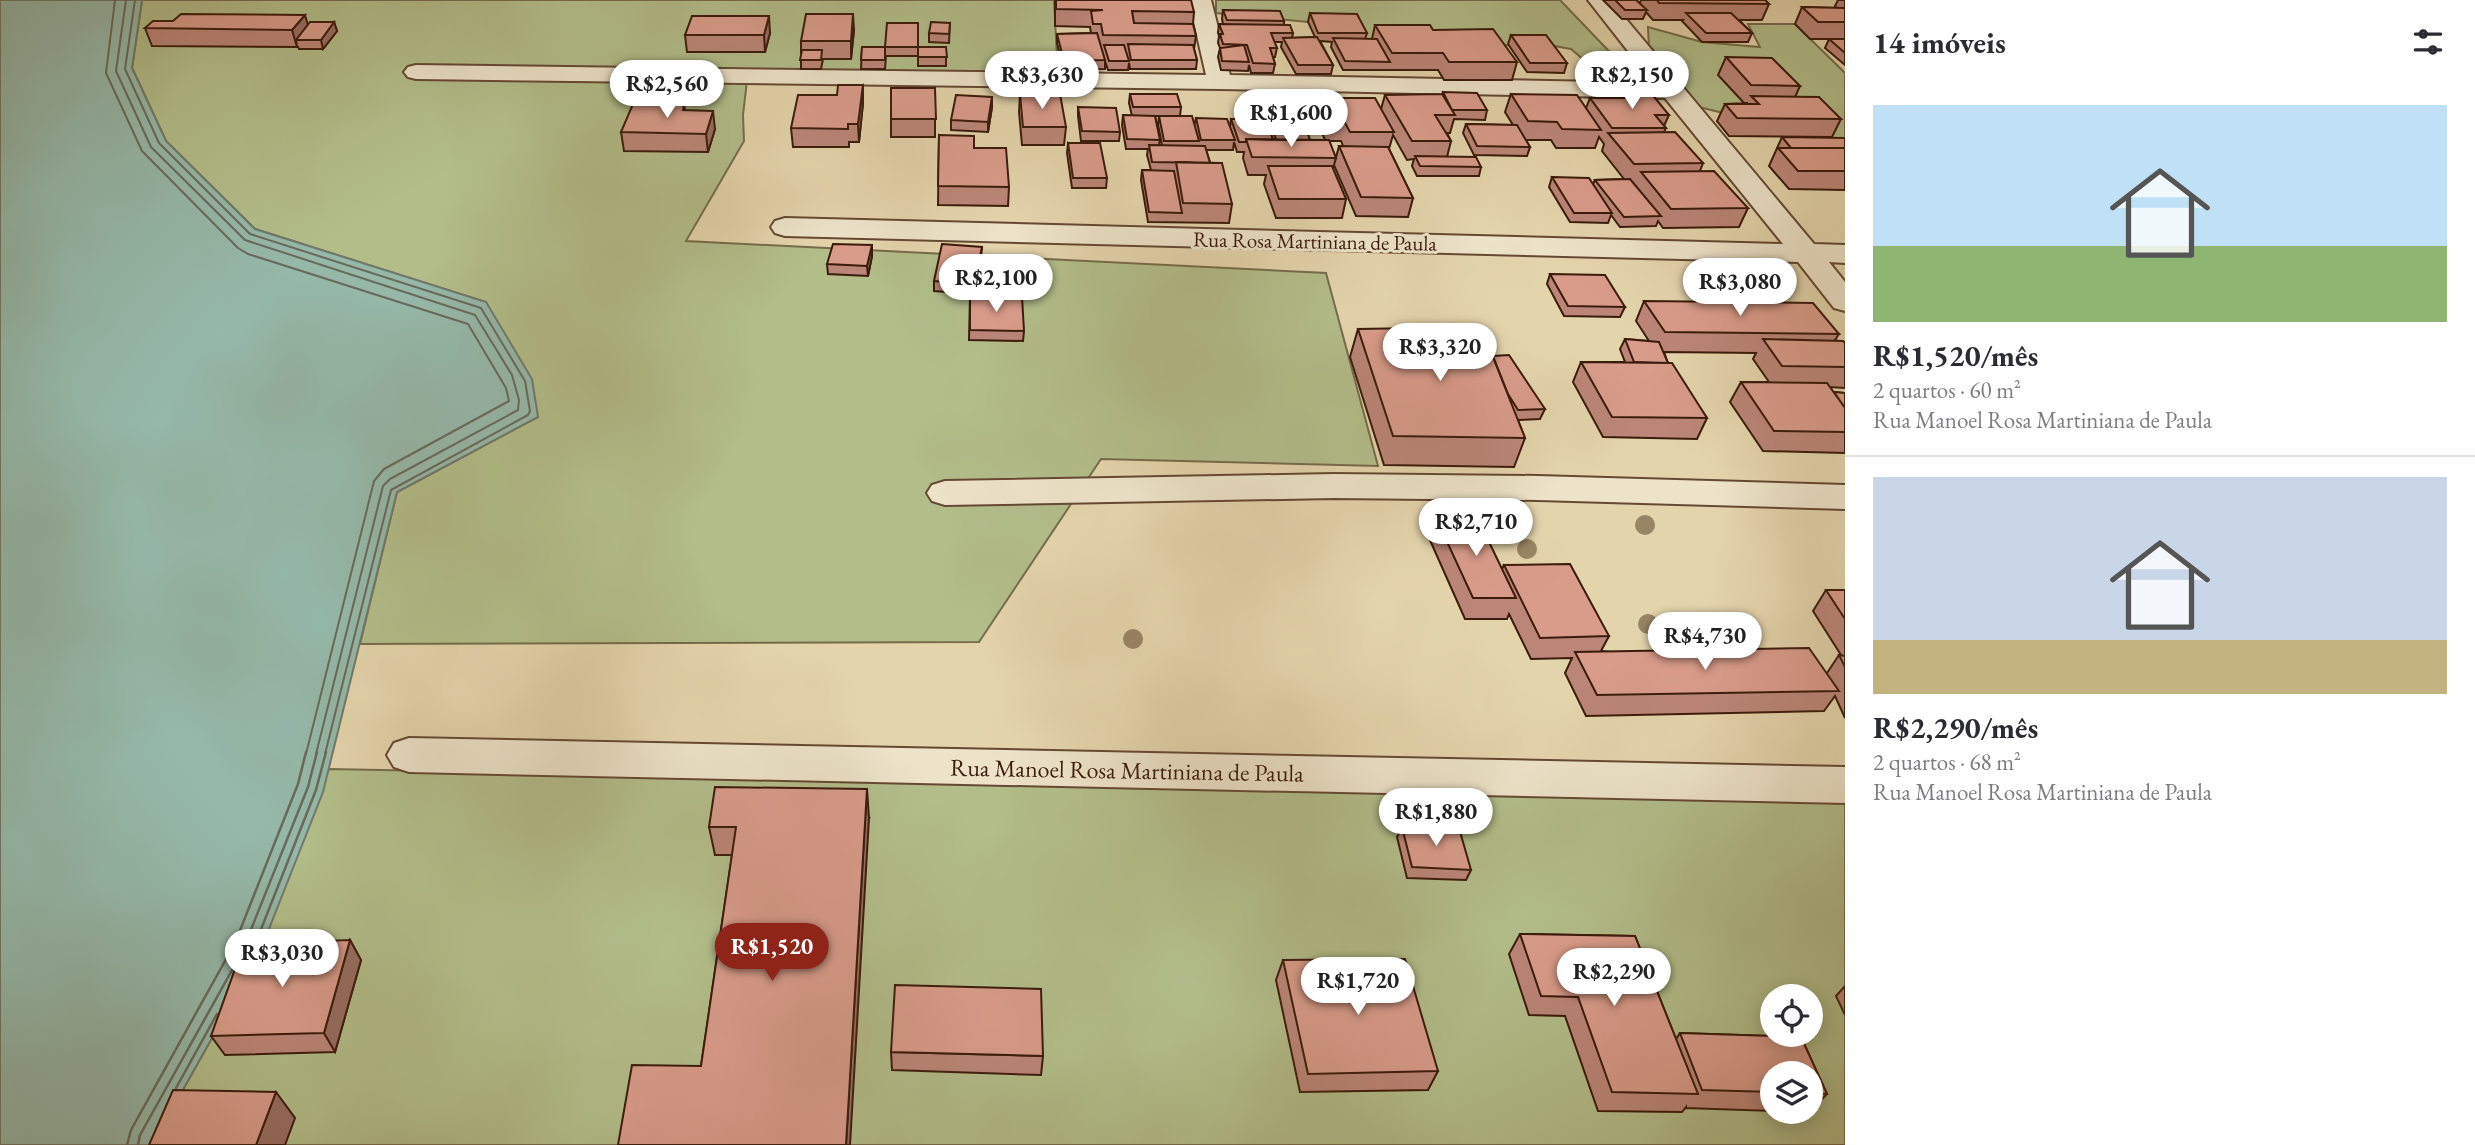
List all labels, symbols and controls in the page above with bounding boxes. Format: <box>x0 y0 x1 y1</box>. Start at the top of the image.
text: 14 imóveis <box>1873 23 2006 62</box>
icon: filters <box>2409 23 2447 61</box>
pin: R$3,630 <box>977 52 1107 111</box>
pin: R$2,150 <box>1567 52 1697 111</box>
text: R$3,630 <box>1001 59 1083 89</box>
text: R$2,150 <box>1591 59 1673 89</box>
pin: R$2,560 <box>602 60 732 120</box>
text: R$2,560 <box>626 68 708 98</box>
pin: R$1,600 <box>1226 90 1356 149</box>
text: R$1,600 <box>1250 97 1332 127</box>
icon: home <box>2097 150 2223 276</box>
street label: Rua Rosa Martiniana de Paula <box>1193 225 1438 257</box>
pin: R$2,100 <box>931 254 1061 314</box>
pin: R$3,080 <box>1675 258 1805 318</box>
text: R$2,100 <box>955 262 1037 292</box>
text: R$3,080 <box>1699 266 1781 296</box>
pin: R$3,320 <box>1375 324 1505 383</box>
text: R$3,320 <box>1399 331 1481 361</box>
text: R$1,520/mês <box>1873 336 2038 375</box>
text: 2 quartos · 60 m² <box>1873 375 2021 405</box>
text: Rua Manoel Rosa Martiniana de Paula <box>1873 405 2212 435</box>
pin: R$2,710 <box>1411 498 1541 558</box>
text: R$2,710 <box>1435 506 1517 536</box>
icon: home <box>2097 522 2223 648</box>
pin: R$4,730 <box>1640 612 1770 672</box>
text: R$4,730 <box>1664 620 1746 650</box>
text: R$2,290/mês <box>1873 708 2038 747</box>
text: 2 quartos · 68 m² <box>1873 747 2021 777</box>
street label: Rua Manoel Rosa Martiniana de Paula <box>950 751 1305 789</box>
text: Rua Manoel Rosa Martiniana de Paula <box>1873 777 2212 807</box>
pin: R$1,880 <box>1371 788 1501 848</box>
text: R$1,880 <box>1395 796 1477 826</box>
pin: R$1,520 <box>707 923 837 983</box>
pin: R$3,030 <box>217 930 347 989</box>
text: R$1,520 <box>731 931 813 961</box>
text: R$3,030 <box>241 937 323 967</box>
pin: R$2,290 <box>1549 948 1679 1008</box>
text: R$2,290 <box>1573 956 1655 986</box>
pin: R$1,720 <box>1293 958 1423 1017</box>
text: R$1,720 <box>1317 965 1399 995</box>
map controls <box>1760 984 1823 1124</box>
button: locate <box>1760 984 1823 1047</box>
button: layers <box>1760 1061 1823 1124</box>

